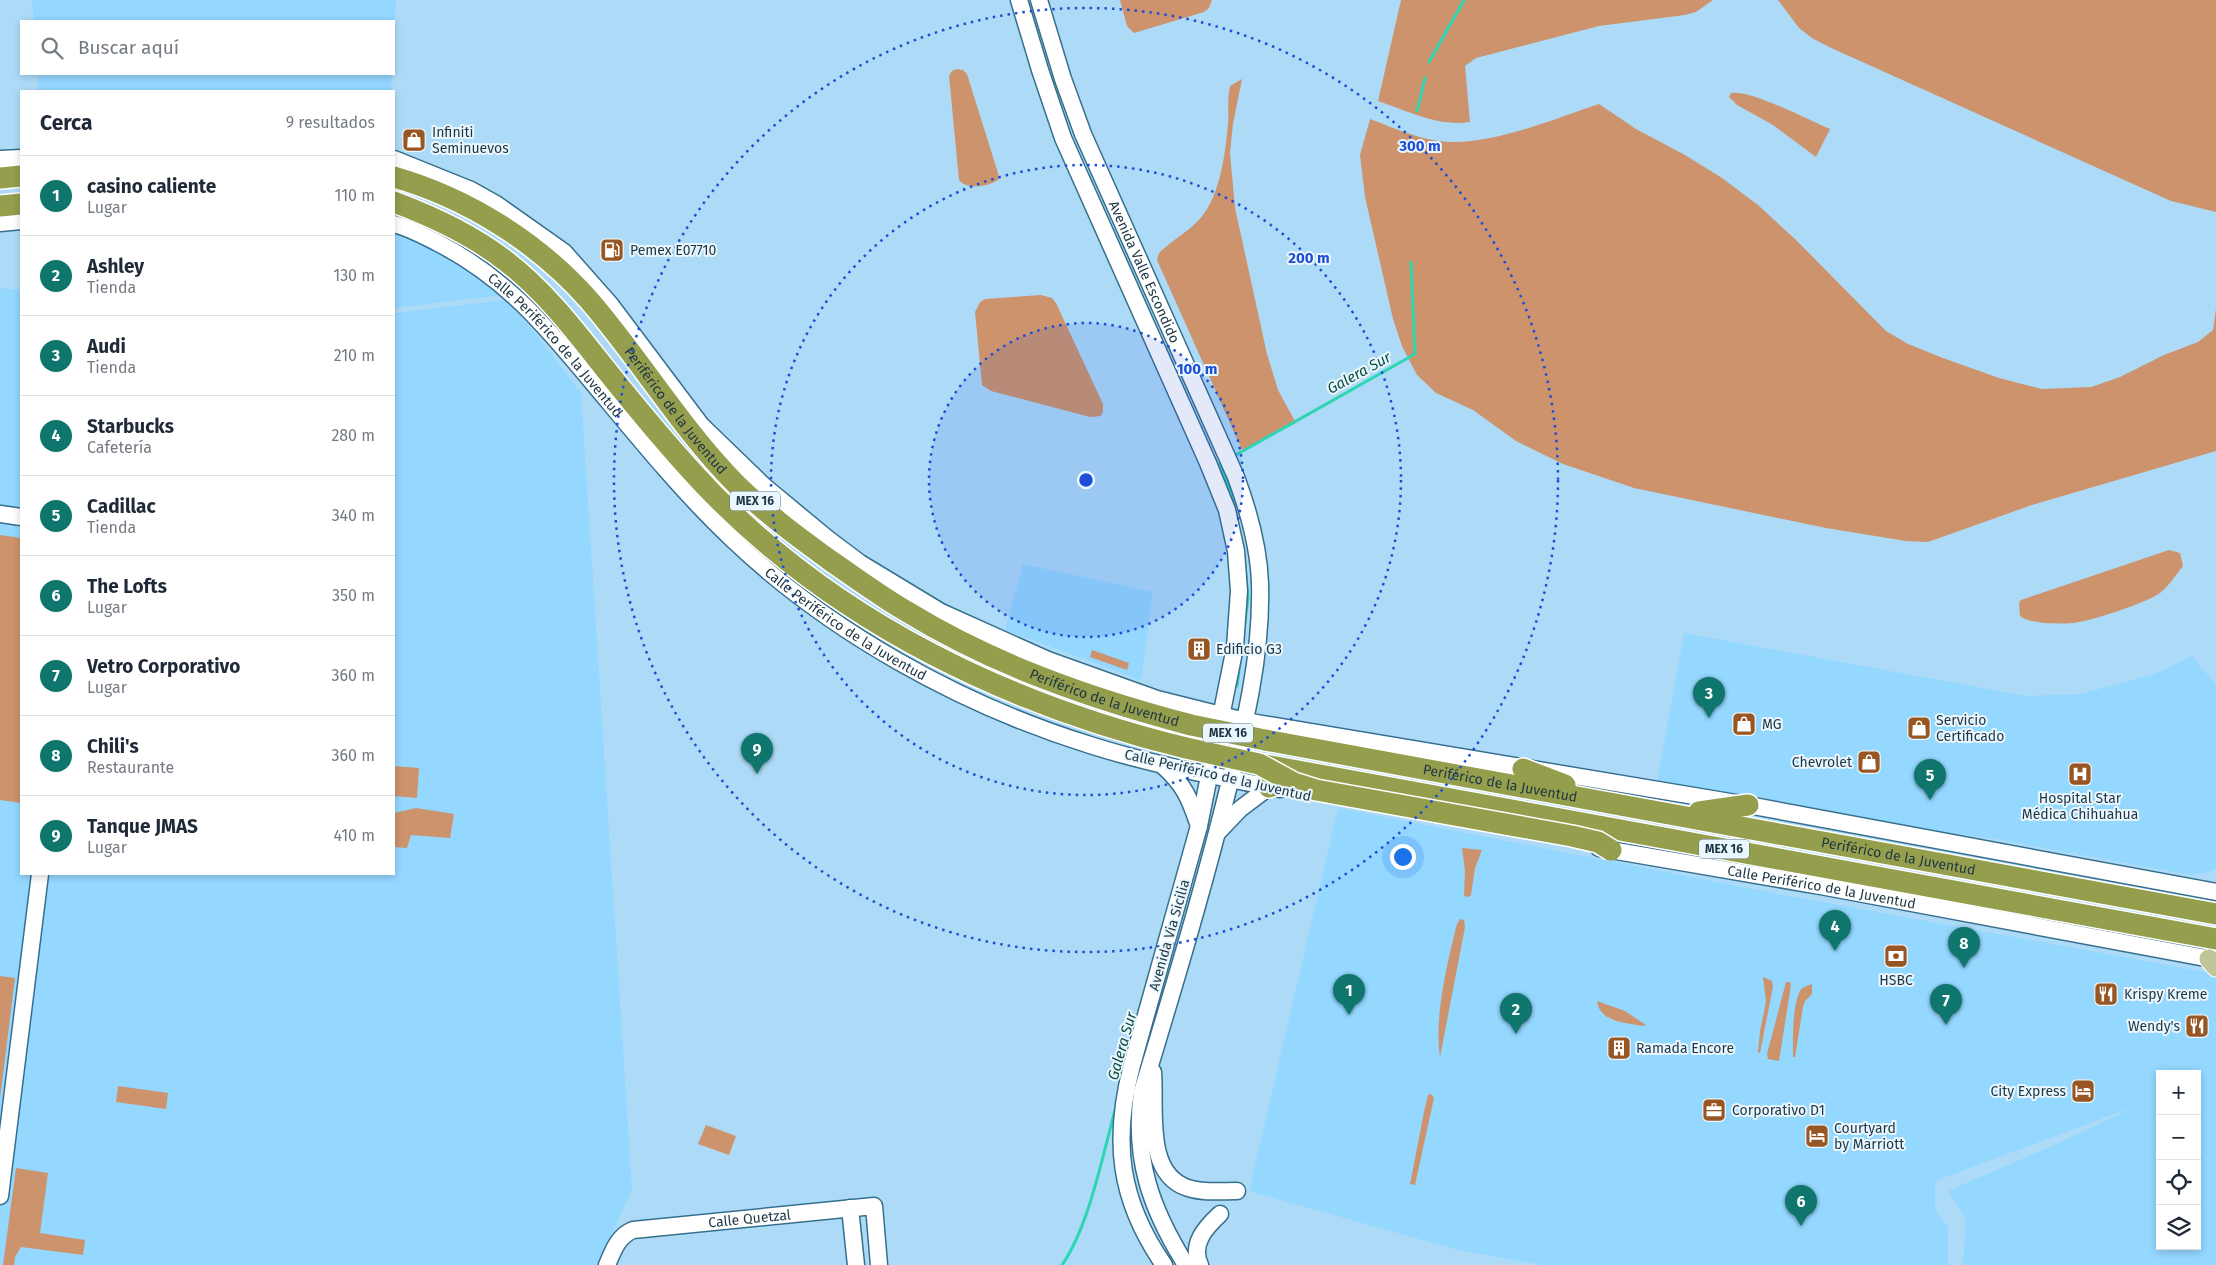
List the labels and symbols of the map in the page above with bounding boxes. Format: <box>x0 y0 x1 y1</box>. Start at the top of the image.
place label: Infiniti Seminuevos <box>432 124 509 157</box>
shop icon: Infiniti Seminuevos <box>401 127 427 153</box>
text: 300 m <box>1398 137 1441 155</box>
street label: Avenida Valle Escondido <box>1105 198 1183 346</box>
fuel station icon: Pemex E07710 <box>599 237 625 263</box>
place label: Pemex E07710 <box>630 242 716 259</box>
text: 200 m <box>1288 249 1330 267</box>
street label: Calle Periférico de la Juventud <box>484 269 626 421</box>
street label: Periférico de la Juventud <box>621 344 730 478</box>
water label: Galera Sur <box>1324 348 1395 398</box>
text: 100 m <box>1177 360 1217 378</box>
centre of rings <box>1077 471 1095 489</box>
road number: MEX 16 <box>730 492 780 511</box>
street label: Calle Periférico de la Juventud <box>761 564 929 684</box>
building icon: Edificio G3 <box>1186 636 1212 662</box>
place label: Edificio G3 <box>1216 641 1282 658</box>
street label: Periférico de la Juventud <box>1027 666 1181 730</box>
pin: 3 <box>1693 677 1725 718</box>
shop icon: MG <box>1731 711 1757 737</box>
place label: Servicio Certificado <box>1936 712 2004 745</box>
shop icon: Servicio Certificado <box>1906 715 1932 741</box>
place label: MG <box>1762 716 1782 733</box>
road number: MEX 16 <box>1203 724 1253 742</box>
pin: 9 <box>741 733 773 774</box>
street label: Calle Periférico de la Juventud <box>1123 746 1313 805</box>
shop icon: Chevrolet <box>1856 749 1882 775</box>
place label: Chevrolet <box>1792 754 1853 771</box>
pin: 5 <box>1914 759 1946 800</box>
street label: Periférico de la Juventud <box>1422 761 1578 806</box>
hospital icon: Hospital Star Médica Chihuahua <box>2067 761 2093 787</box>
place label: Hospital Star Médica Chihuahua <box>2022 790 2138 823</box>
street label: Periférico de la Juventud <box>1820 834 1977 879</box>
road number: MEX 16 <box>1699 840 1749 859</box>
your location <box>1390 844 1416 870</box>
street label: Calle Periférico de la Juventud <box>1726 862 1917 913</box>
street label: Avenida Via Sicilia <box>1145 877 1194 993</box>
pin: 4 <box>1819 910 1851 951</box>
pin: 8 <box>1948 927 1980 968</box>
bank icon: HSBC <box>1883 943 1909 969</box>
place label: HSBC <box>1879 972 1913 989</box>
pin: 1 <box>1333 974 1365 1015</box>
restaurant icon: Krispy Kreme <box>2093 981 2119 1007</box>
pin: 7 <box>1930 984 1962 1025</box>
place label: Krispy Kreme <box>2124 986 2207 1003</box>
pin: 2 <box>1500 993 1532 1034</box>
water label: Galera Sur <box>1104 1009 1141 1082</box>
restaurant icon: Wendy's <box>2184 1013 2210 1039</box>
place label: Wendy's <box>2128 1018 2180 1035</box>
building icon: Ramada Encore <box>1606 1035 1632 1061</box>
place label: Ramada Encore <box>1636 1040 1734 1057</box>
hotel icon: City Express <box>2070 1078 2096 1104</box>
place label: City Express <box>1990 1083 2066 1100</box>
office icon: Corporativo D1 <box>1701 1097 1727 1123</box>
place label: Corporativo D1 <box>1732 1102 1825 1119</box>
place label: Courtyard by Marriott <box>1834 1120 1905 1153</box>
hotel icon: Courtyard by Marriott <box>1804 1123 1830 1149</box>
pin: 6 <box>1785 1185 1817 1226</box>
street label: Calle Quetzal <box>708 1206 792 1231</box>

